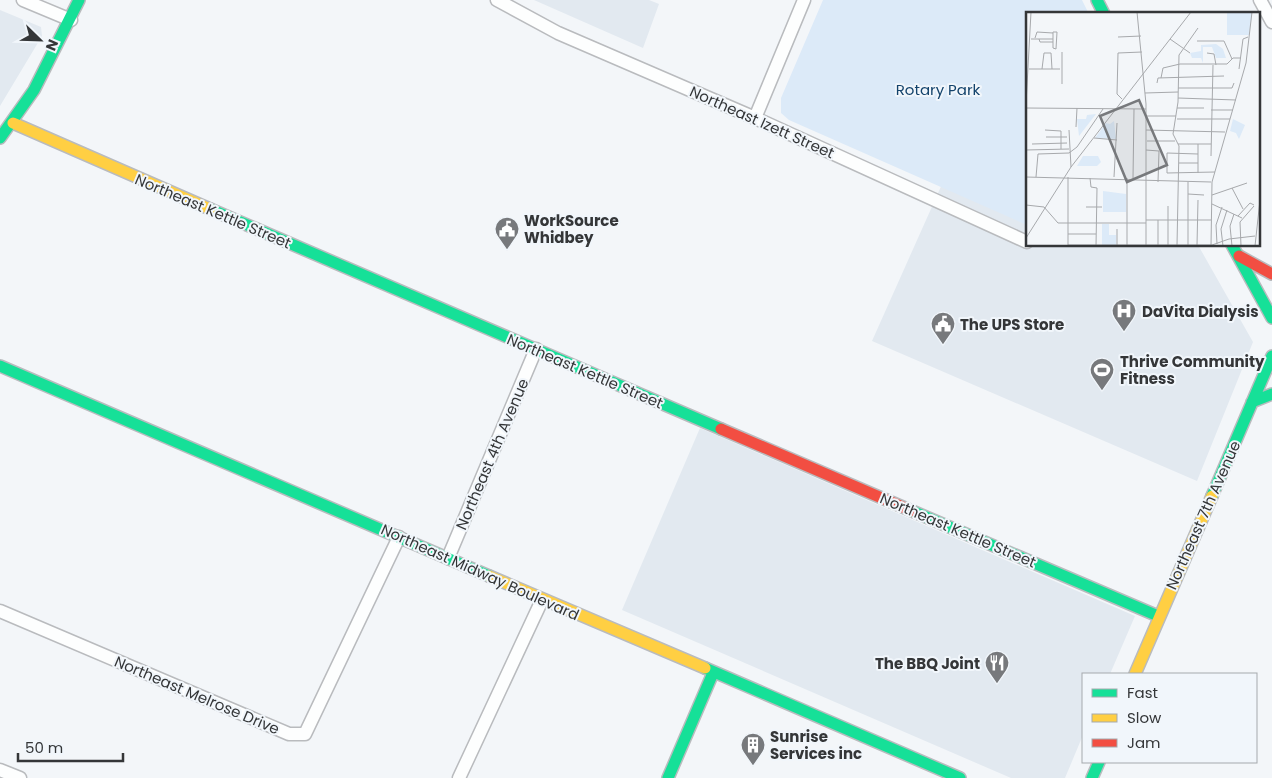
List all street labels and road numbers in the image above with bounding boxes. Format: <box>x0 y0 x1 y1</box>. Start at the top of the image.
street label: Northeast Izett Street <box>686 81 838 163</box>
street label: Northeast Kettle Street <box>132 169 294 253</box>
street label: Northeast Kettle Street <box>504 329 666 413</box>
street label: Northeast 4th Avenue <box>451 375 533 533</box>
street label: Northeast 7th Avenue <box>1161 437 1245 593</box>
street label: Northeast Kettle Street <box>877 488 1039 572</box>
street label: Northeast Midway Boulevard <box>378 519 582 625</box>
street label: Northeast Melrose Drive <box>111 651 283 739</box>

